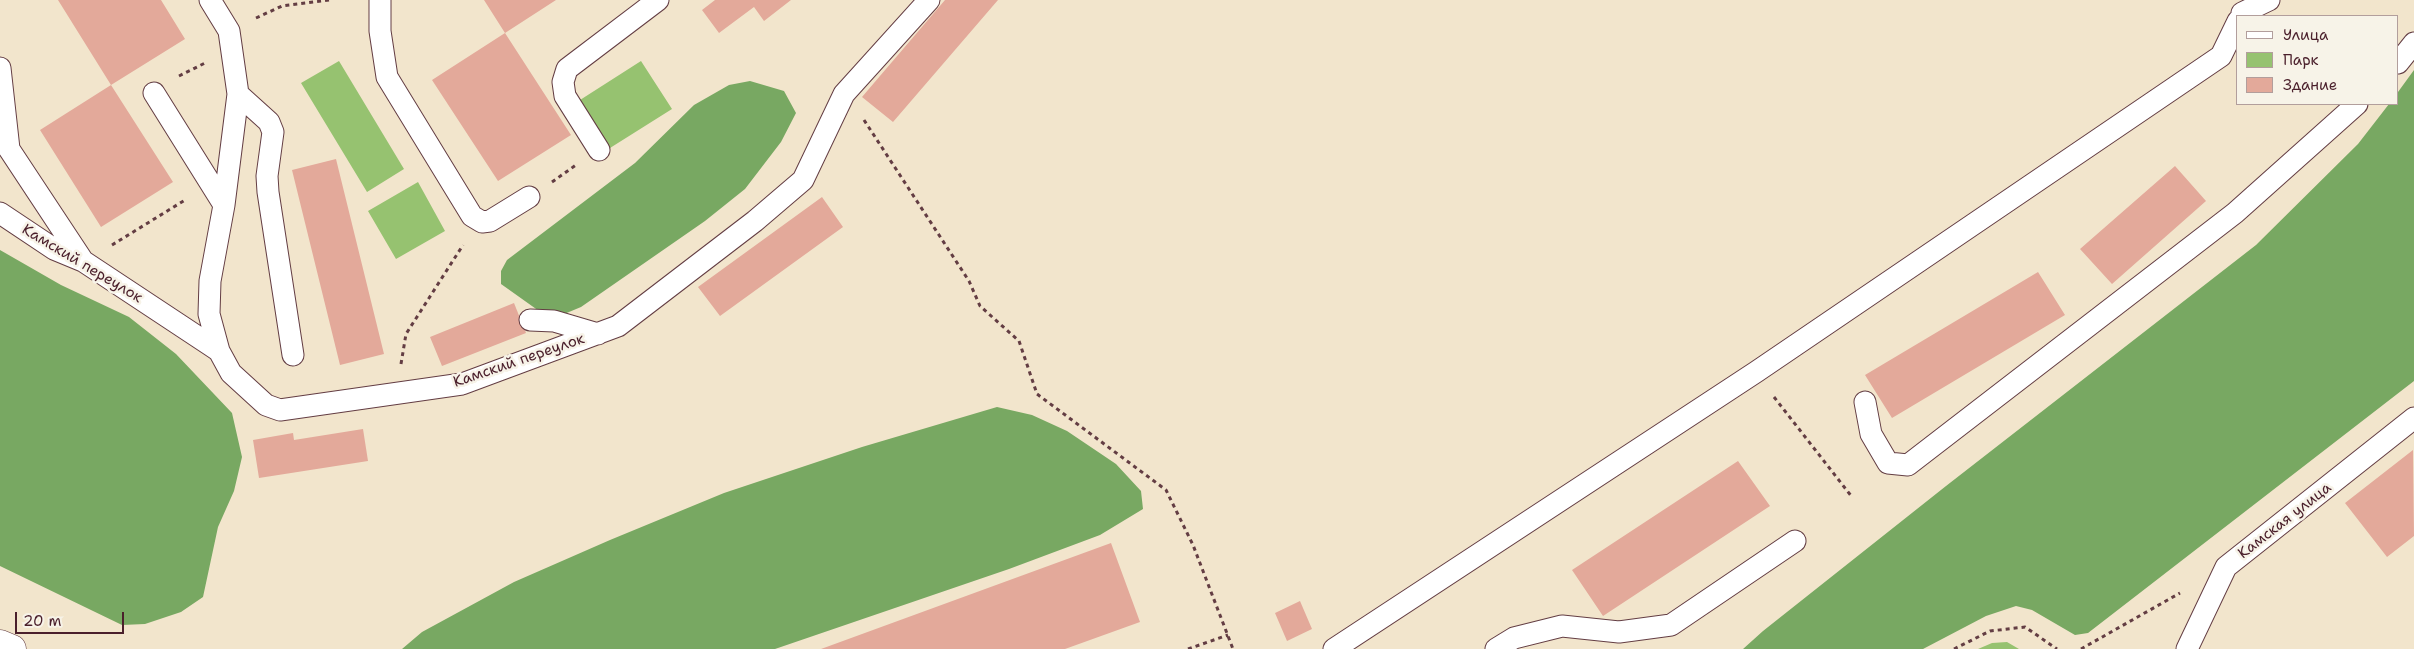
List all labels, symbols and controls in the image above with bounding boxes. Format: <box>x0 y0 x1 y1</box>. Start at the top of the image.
legend <box>2236 15 2399 105</box>
text: Улица <box>2283 25 2328 45</box>
text: Парк <box>2283 50 2319 70</box>
text: Здание <box>2283 75 2337 95</box>
street label: Камский переулок <box>18 221 146 307</box>
street label: Камский переулок <box>451 330 587 392</box>
street label: Камская улица <box>2235 479 2335 563</box>
scale bar <box>18 602 126 634</box>
text: 20 m <box>23 611 62 631</box>

